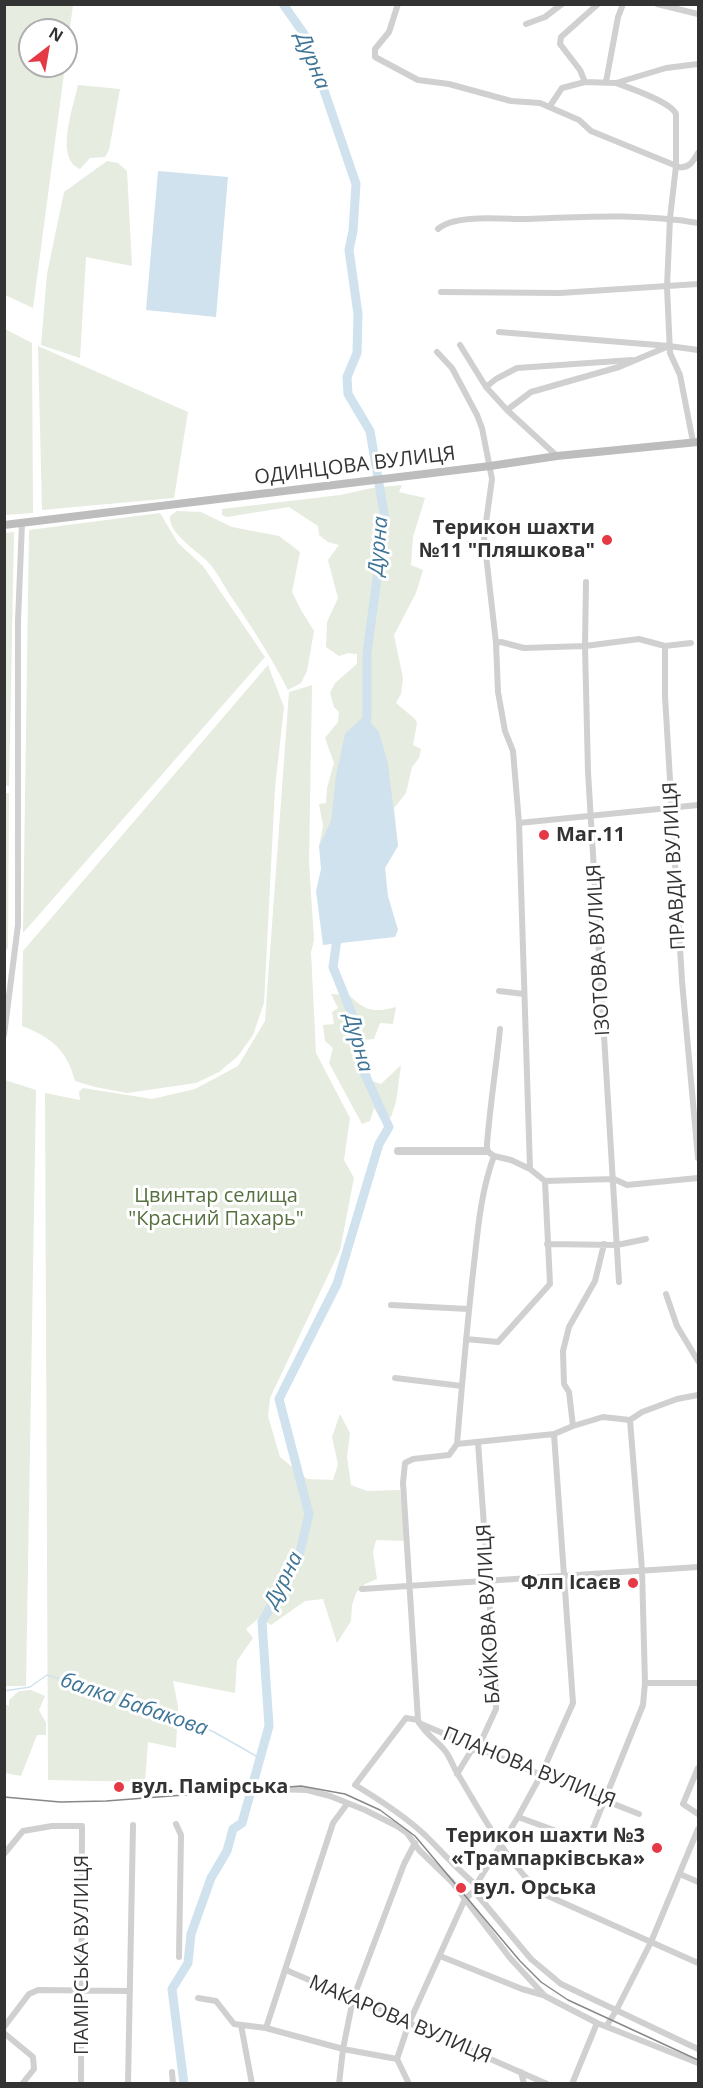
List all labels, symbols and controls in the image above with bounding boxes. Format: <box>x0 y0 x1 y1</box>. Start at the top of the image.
north arrow <box>18 18 78 78</box>
text: N <box>45 22 67 47</box>
water label: Дурна <box>289 29 335 93</box>
street label: ОДИНЦОВА ВУЛИЦЯ <box>253 442 457 490</box>
water label: Дурна <box>364 515 394 577</box>
place label: Терикон шахти №11 "Пляшкова" <box>419 516 595 563</box>
marker: Терикон шахти №11 "Пляшкова" <box>600 533 614 547</box>
street label: ПРАВДИ ВУЛИЦЯ <box>659 781 691 951</box>
place label: Маг.11 <box>556 823 625 847</box>
marker: Маг.11 <box>537 828 551 842</box>
street label: ІЗОТОВА ВУЛИЦЯ <box>583 863 615 1037</box>
water label: Дурна <box>338 1011 378 1075</box>
park label: Цвинтар селища "Красний Пахарь" <box>128 1184 304 1231</box>
street label: БАЙКОВА ВУЛИЦЯ <box>472 1523 506 1705</box>
water label: Дурна <box>259 1548 309 1612</box>
place label: Флп Ісаєв <box>521 1571 621 1595</box>
marker: Флп Ісаєв <box>626 1576 640 1590</box>
water label: балка Бабакова <box>57 1668 211 1742</box>
street label: ПЛАНОВА ВУЛИЦЯ <box>439 1722 619 1814</box>
place label: вул. Памірська <box>131 1775 288 1799</box>
marker: вул. Памірська <box>112 1780 126 1794</box>
place label: Терикон шахти №3 «Трампарківська» <box>446 1824 645 1871</box>
marker: Терикон шахти №3 «Трампарківська» <box>650 1841 664 1855</box>
street label: ПАМІРСЬКА ВУЛИЦЯ <box>70 1855 94 2055</box>
place label: вул. Орська <box>473 1876 596 1900</box>
marker: вул. Орська <box>454 1881 468 1895</box>
street label: МАКАРОВА ВУЛИЦЯ <box>305 1971 495 2069</box>

